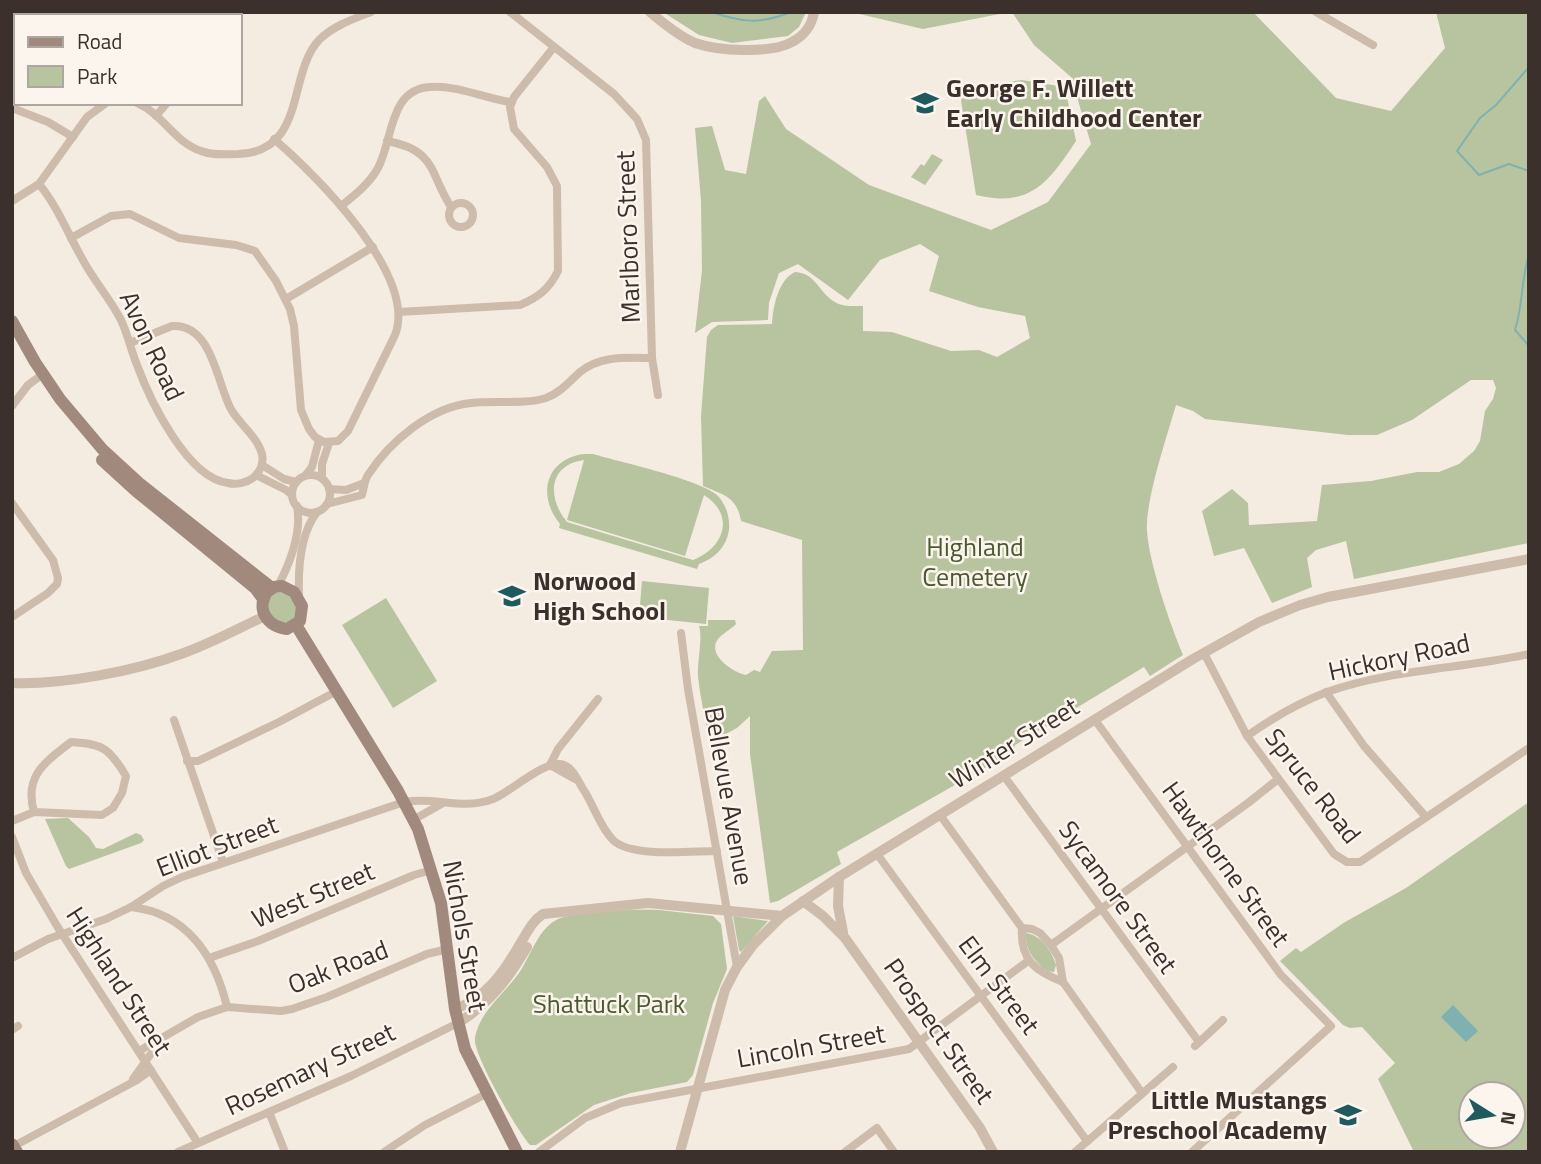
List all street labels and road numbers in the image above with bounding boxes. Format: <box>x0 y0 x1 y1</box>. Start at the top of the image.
street label: Marlboro Street <box>605 150 650 324</box>
street label: Avon Road <box>110 285 195 407</box>
street label: Hickory Road <box>1324 622 1473 691</box>
street label: Winter Street <box>941 687 1086 798</box>
street label: Bellevue Avenue <box>695 704 764 888</box>
street label: Spruce Road <box>1256 720 1371 852</box>
street label: Hawthorne Street <box>1153 773 1300 954</box>
street label: Elliot Street <box>150 804 283 887</box>
street label: Sycamore Street <box>1050 812 1187 981</box>
street label: West Street <box>246 851 380 938</box>
street label: Nichols Street <box>433 857 498 1015</box>
street label: Highland Street <box>57 899 182 1063</box>
street label: Elm Street <box>949 927 1050 1042</box>
street label: Oak Road <box>282 930 394 1003</box>
street label: Prospect Street <box>875 950 1004 1112</box>
street label: Rosemary Street <box>218 1012 401 1125</box>
street label: Lincoln Street <box>734 1013 888 1078</box>

